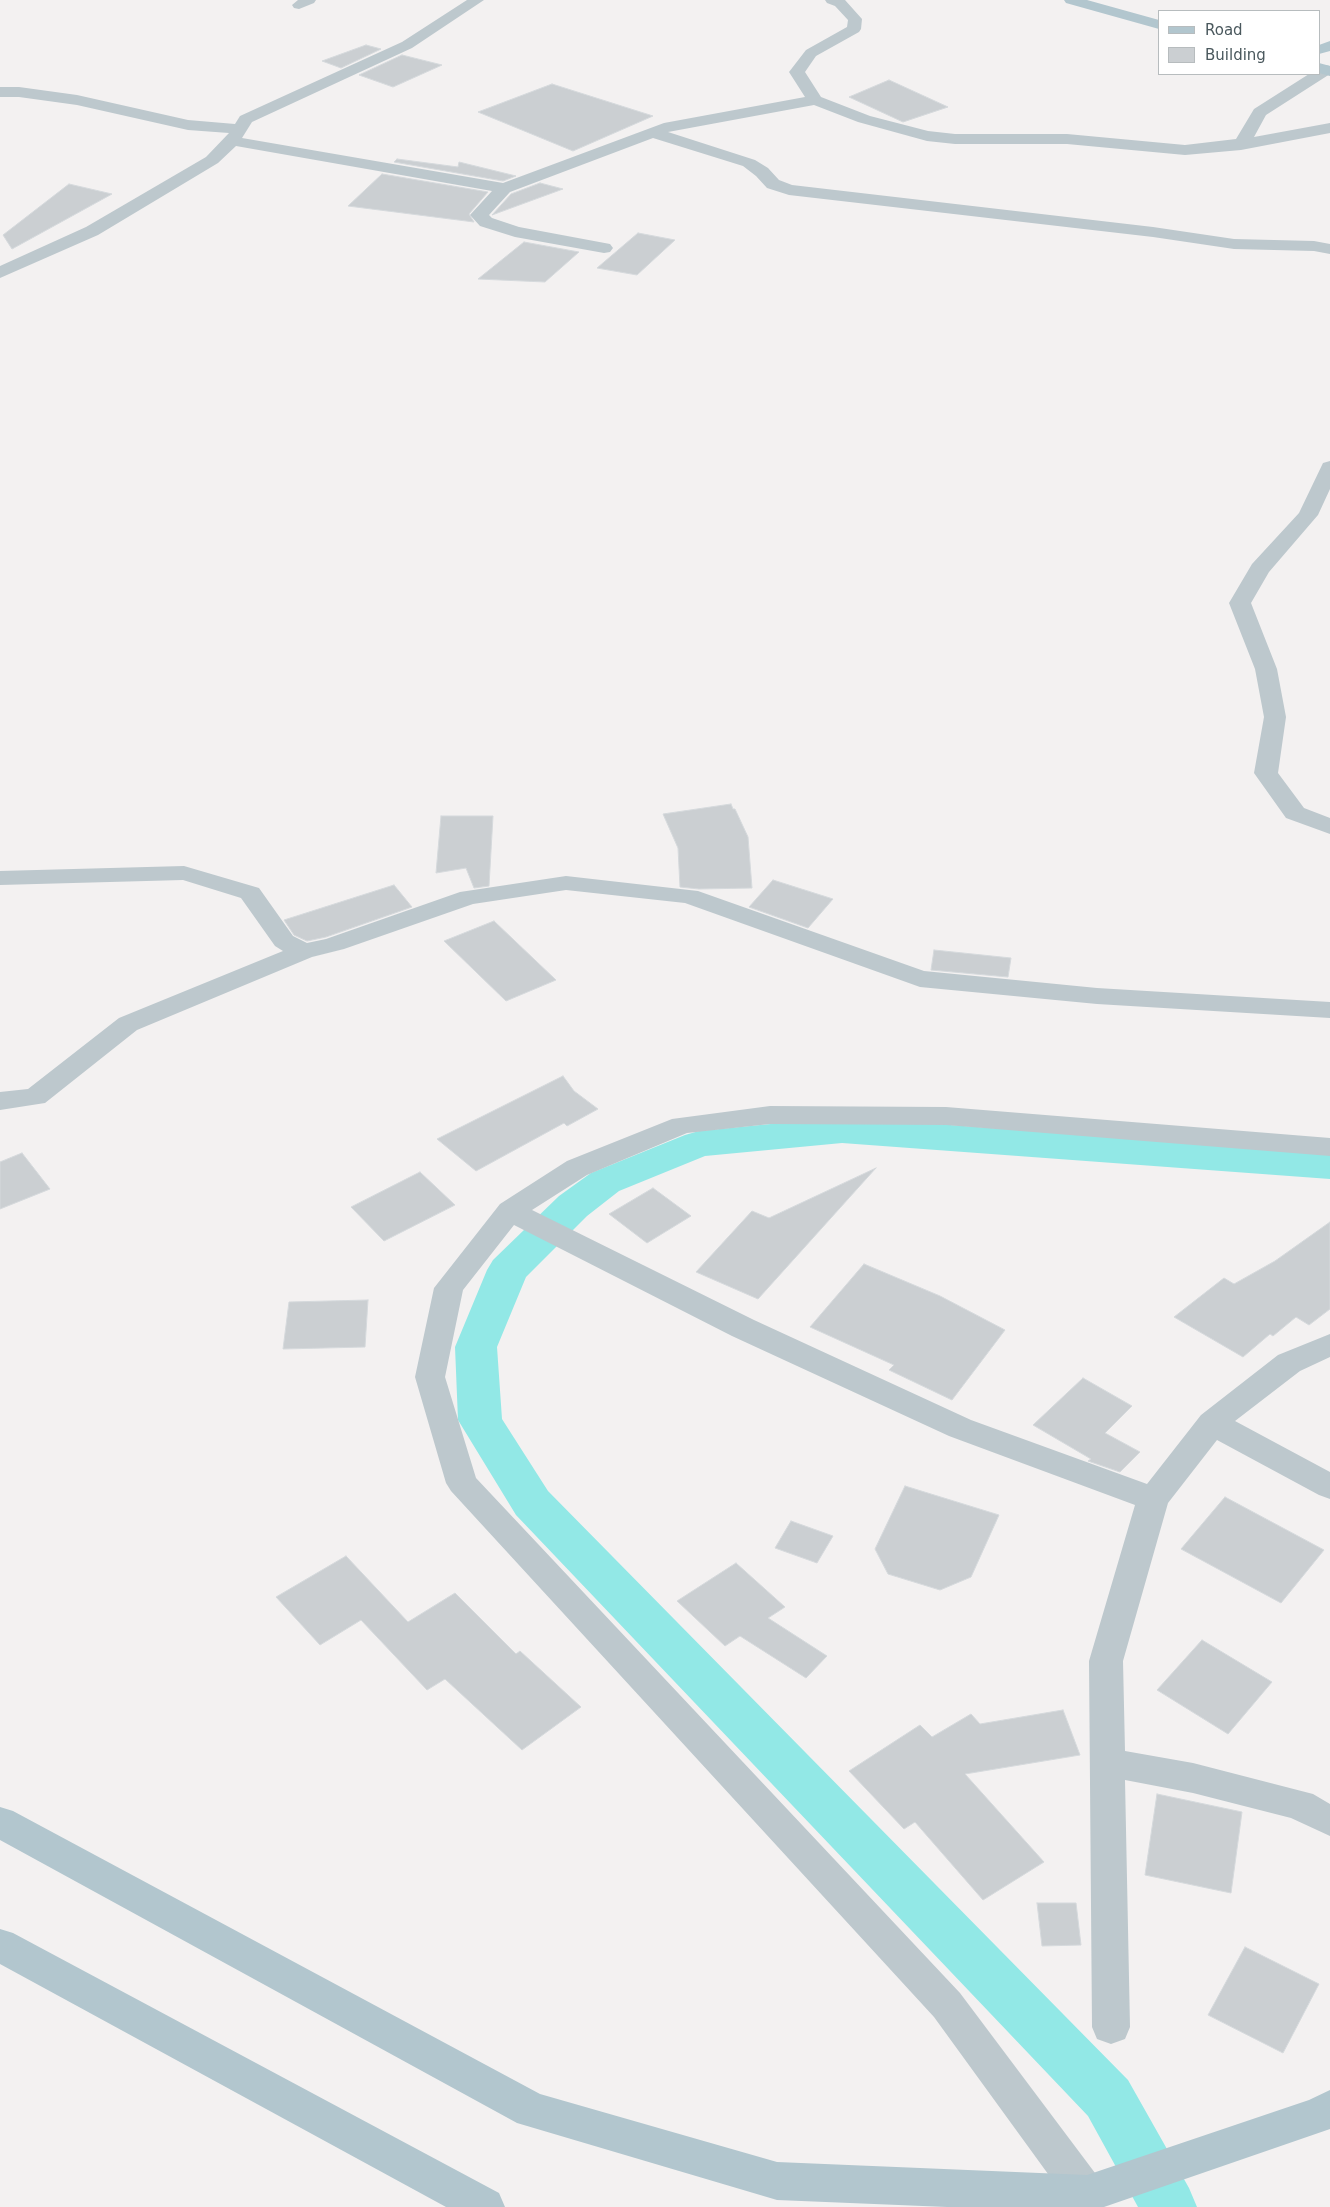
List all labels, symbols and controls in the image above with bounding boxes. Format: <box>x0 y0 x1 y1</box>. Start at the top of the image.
legend <box>1158 10 1320 75</box>
text: Road <box>1205 21 1243 39</box>
text: Building <box>1205 46 1266 64</box>

